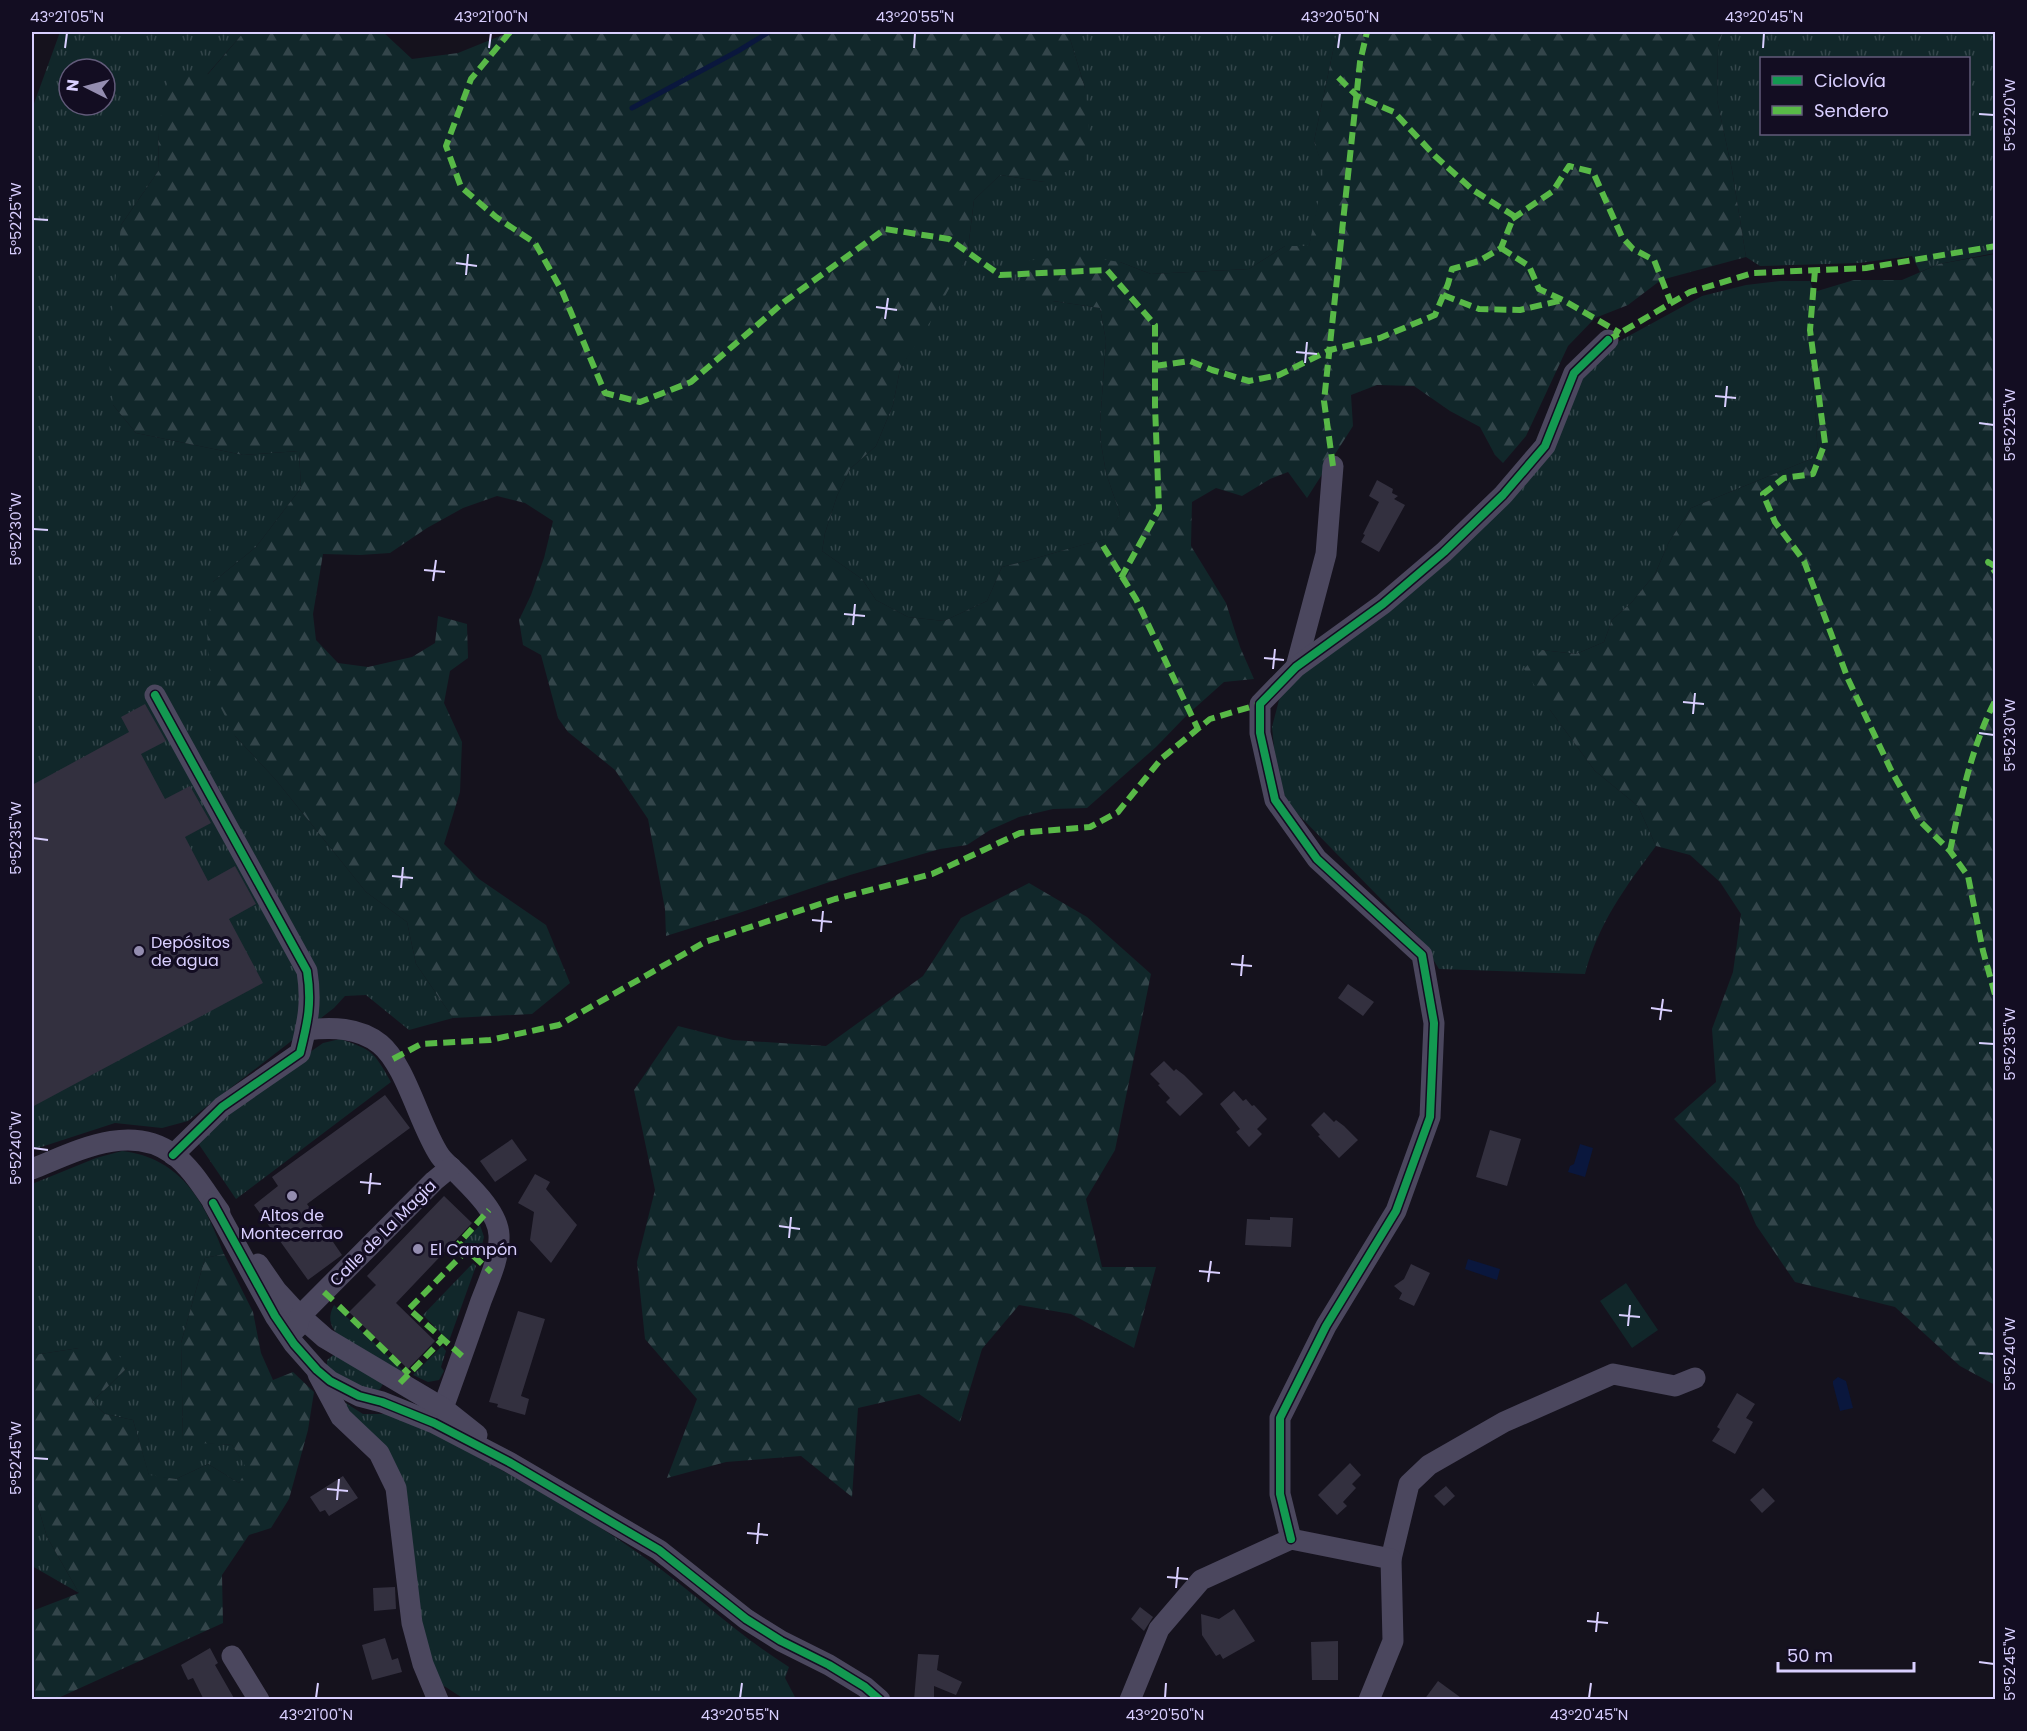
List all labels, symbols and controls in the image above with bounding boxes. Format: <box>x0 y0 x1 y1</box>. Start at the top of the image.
text: 43°21'05"N <box>30 6 104 27</box>
text: 43°21'00"N <box>454 6 528 27</box>
text: 43°20'55"N <box>876 6 954 27</box>
text: 43°20'50"N <box>1301 6 1379 27</box>
text: 43°20'45"N <box>1725 6 1803 27</box>
north arrow <box>57 57 117 117</box>
legend <box>1760 57 1970 135</box>
text: Ciclovía <box>1814 68 1886 93</box>
text: N <box>61 78 85 93</box>
text: 5°52'20"W <box>1999 78 2020 152</box>
text: Sendero <box>1814 98 1889 123</box>
text: 5°52'25"W <box>5 182 26 256</box>
text: 5°52'25"W <box>1999 388 2020 462</box>
text: 5°52'30"W <box>5 492 26 566</box>
text: 5°52'30"W <box>1999 698 2020 772</box>
text: 5°52'35"W <box>5 801 26 875</box>
place label: Depósitos de agua <box>151 931 230 972</box>
marker: Depósitos de agua <box>132 944 146 958</box>
text: 5°52'35"W <box>1999 1007 2020 1081</box>
text: 5°52'40"W <box>5 1111 26 1185</box>
street label: Calle de La Magia <box>325 1175 441 1291</box>
marker: Altos de Montecerrao <box>285 1189 299 1203</box>
place label: Altos de Montecerrao <box>241 1204 343 1245</box>
place label: El Campón <box>430 1238 517 1261</box>
marker: El Campón <box>411 1242 425 1256</box>
text: 5°52'40"W <box>1999 1317 2020 1391</box>
text: 5°52'45"W <box>5 1421 26 1495</box>
text: 5°52'45"W <box>1999 1627 2020 1701</box>
scale bar <box>1778 1635 1914 1673</box>
text: 50 m <box>1787 1643 1833 1668</box>
text: 43°21'00"N <box>279 1704 353 1725</box>
text: 43°20'55"N <box>701 1704 779 1725</box>
text: 43°20'50"N <box>1126 1704 1204 1725</box>
text: 43°20'45"N <box>1550 1704 1628 1725</box>

